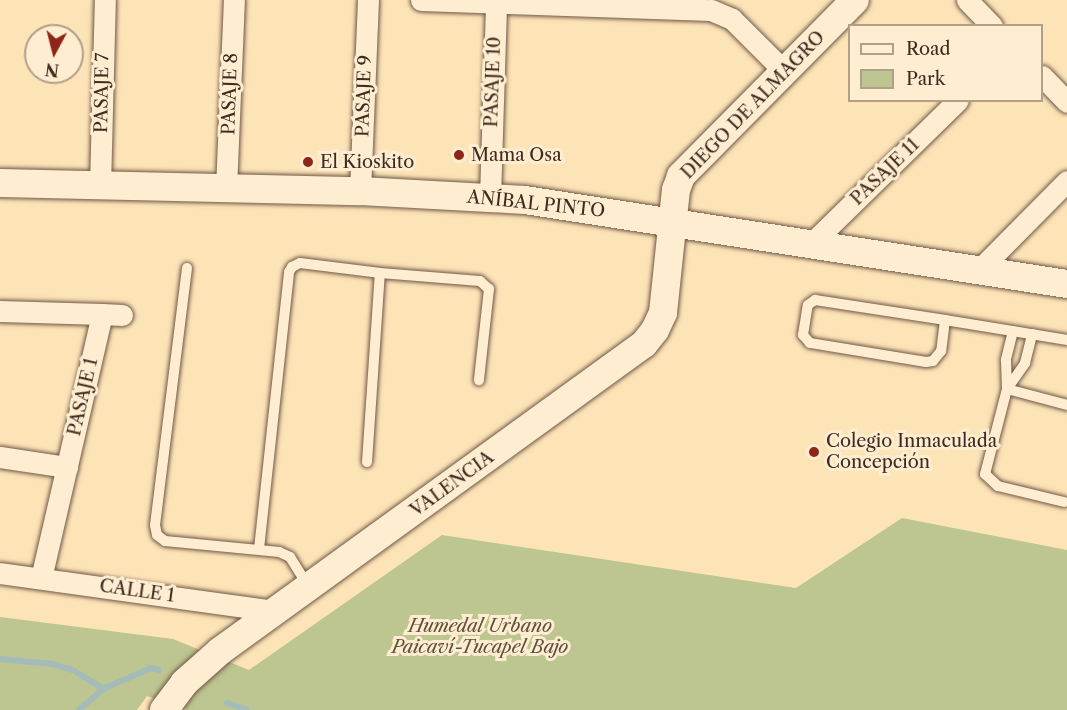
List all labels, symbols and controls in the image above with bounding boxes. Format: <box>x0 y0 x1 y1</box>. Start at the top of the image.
north arrow <box>24 24 84 84</box>
legend <box>848 24 1043 102</box>
street label: DIEGO DE ALMAGRO <box>676 26 830 184</box>
street label: PASAJE 10 <box>481 36 505 128</box>
text: Road <box>906 38 951 60</box>
street label: PASAJE 8 <box>218 52 242 136</box>
street label: PASAJE 7 <box>90 53 114 133</box>
street label: PASAJE 9 <box>352 55 376 137</box>
text: N <box>44 59 60 81</box>
text: Park <box>906 68 945 90</box>
street label: PASAJE 11 <box>846 134 924 210</box>
place label: Mama Osa <box>471 144 562 166</box>
marker: Mama Osa <box>452 148 466 162</box>
place label: El Kioskito <box>320 151 414 173</box>
marker: El Kioskito <box>301 155 315 169</box>
street label: ANÍBAL PINTO <box>466 186 606 222</box>
street label: PASAJE 1 <box>64 356 102 438</box>
place label: Colegio Inmaculada Concepción <box>826 431 997 474</box>
marker: Colegio Inmaculada Concepción <box>807 445 821 459</box>
street label: VALENCIA <box>406 447 498 521</box>
street label: CALLE 1 <box>98 575 176 607</box>
park label: Humedal Urbano Paicaví-Tucapel Bajo <box>392 616 568 658</box>

